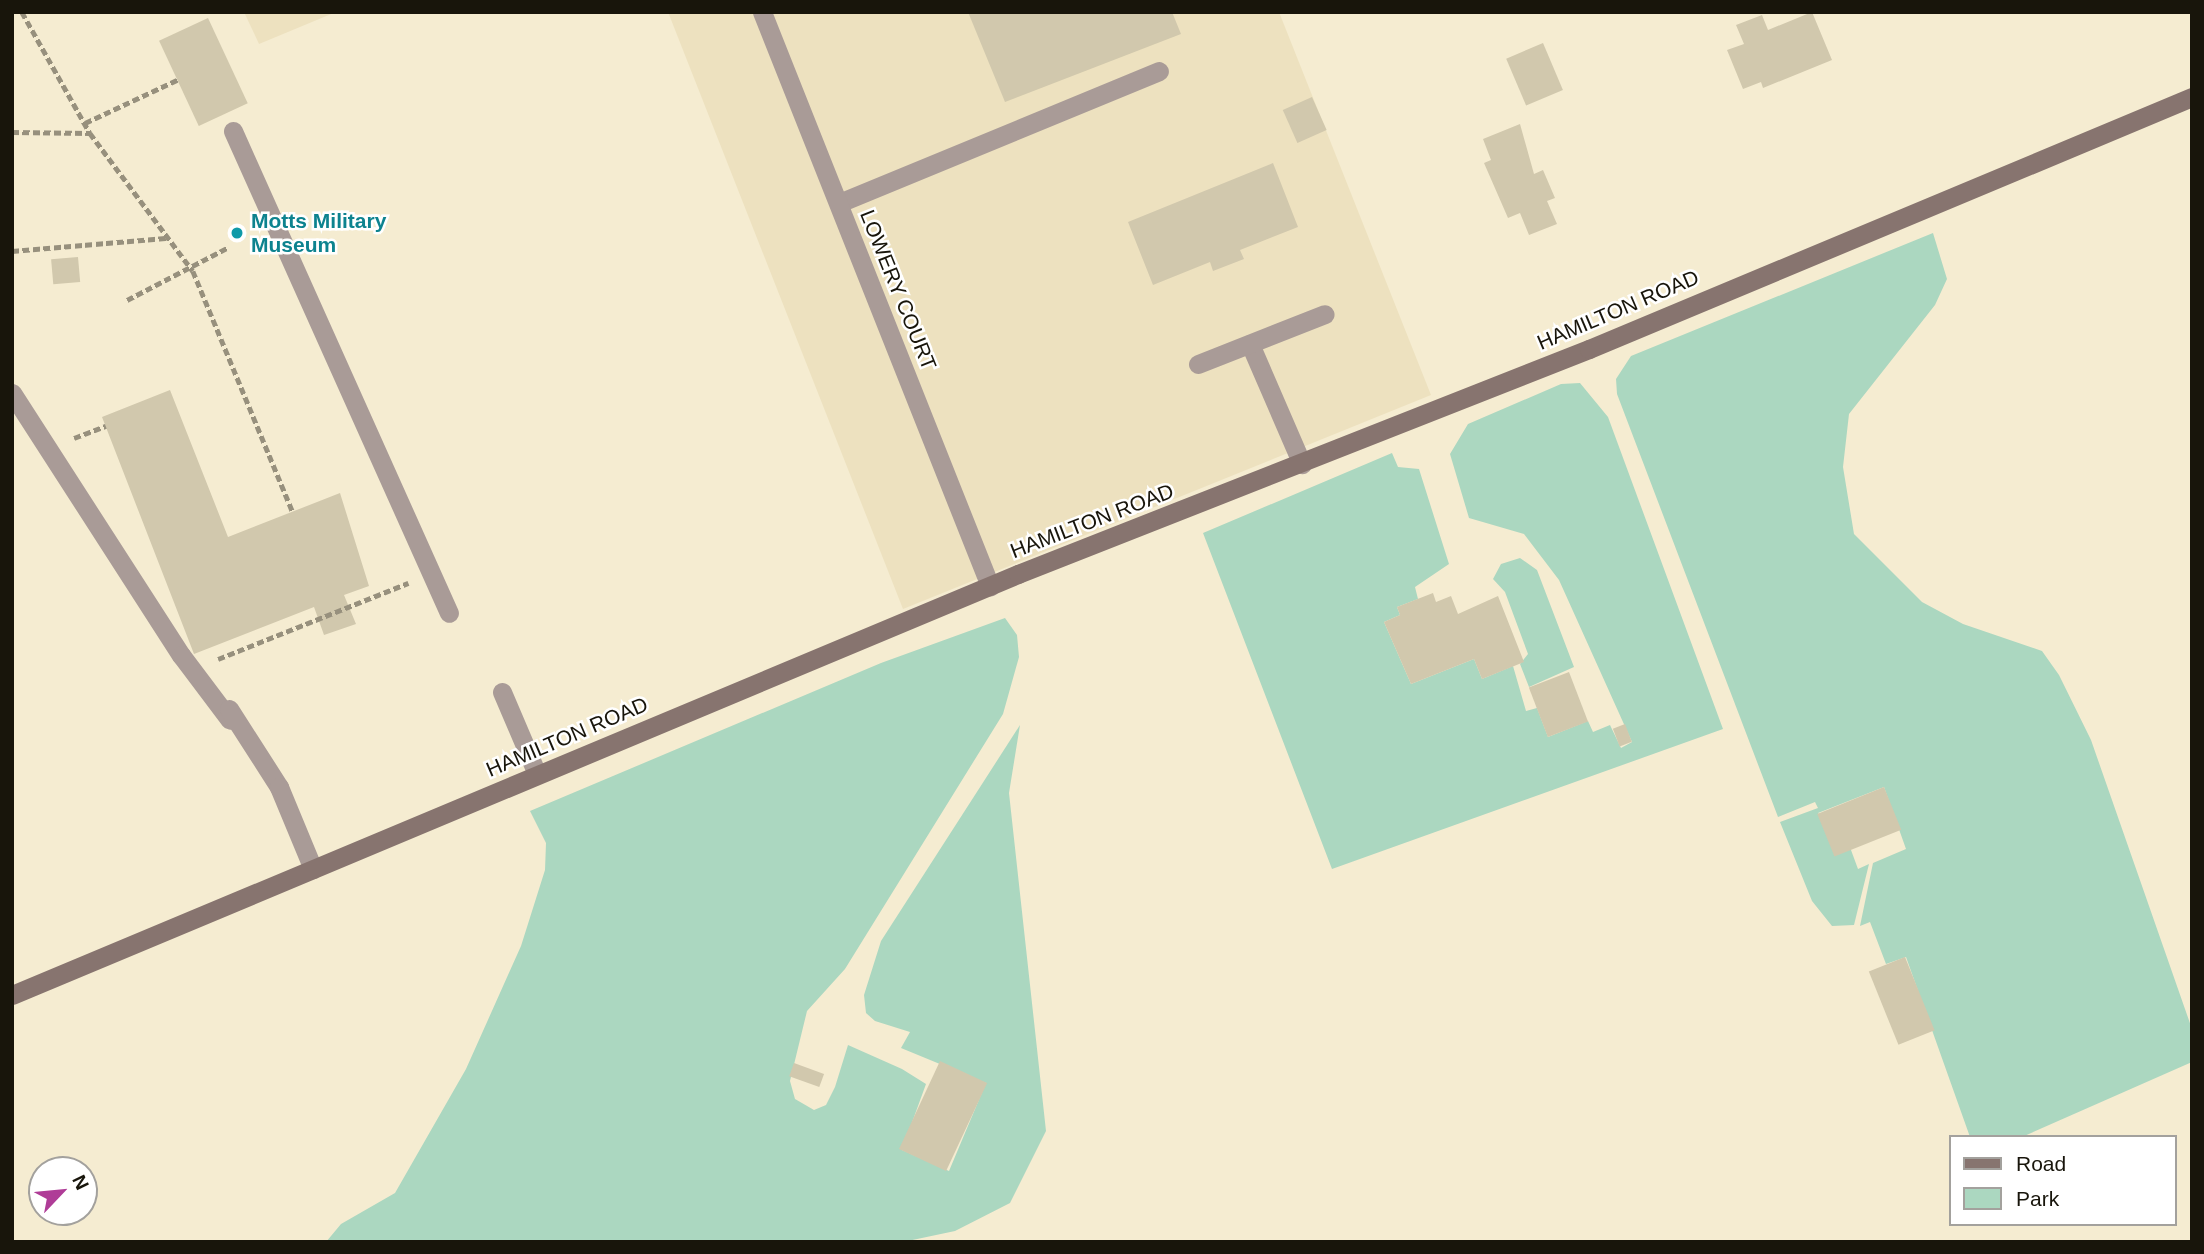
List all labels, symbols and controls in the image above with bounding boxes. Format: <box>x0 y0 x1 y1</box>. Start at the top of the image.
street label: LOWERY COURT <box>854 206 942 374</box>
place label: Motts Military Museum <box>251 208 386 258</box>
marker: Motts Military Museum <box>229 225 245 241</box>
street label: HAMILTON ROAD <box>1533 265 1703 355</box>
street label: HAMILTON ROAD <box>1007 478 1177 564</box>
street label: HAMILTON ROAD <box>482 692 652 782</box>
legend <box>1948 1135 2176 1226</box>
text: Road <box>2016 1152 2066 1175</box>
north arrow <box>28 1156 98 1226</box>
text: N <box>68 1172 93 1193</box>
text: Park <box>2016 1187 2059 1210</box>

